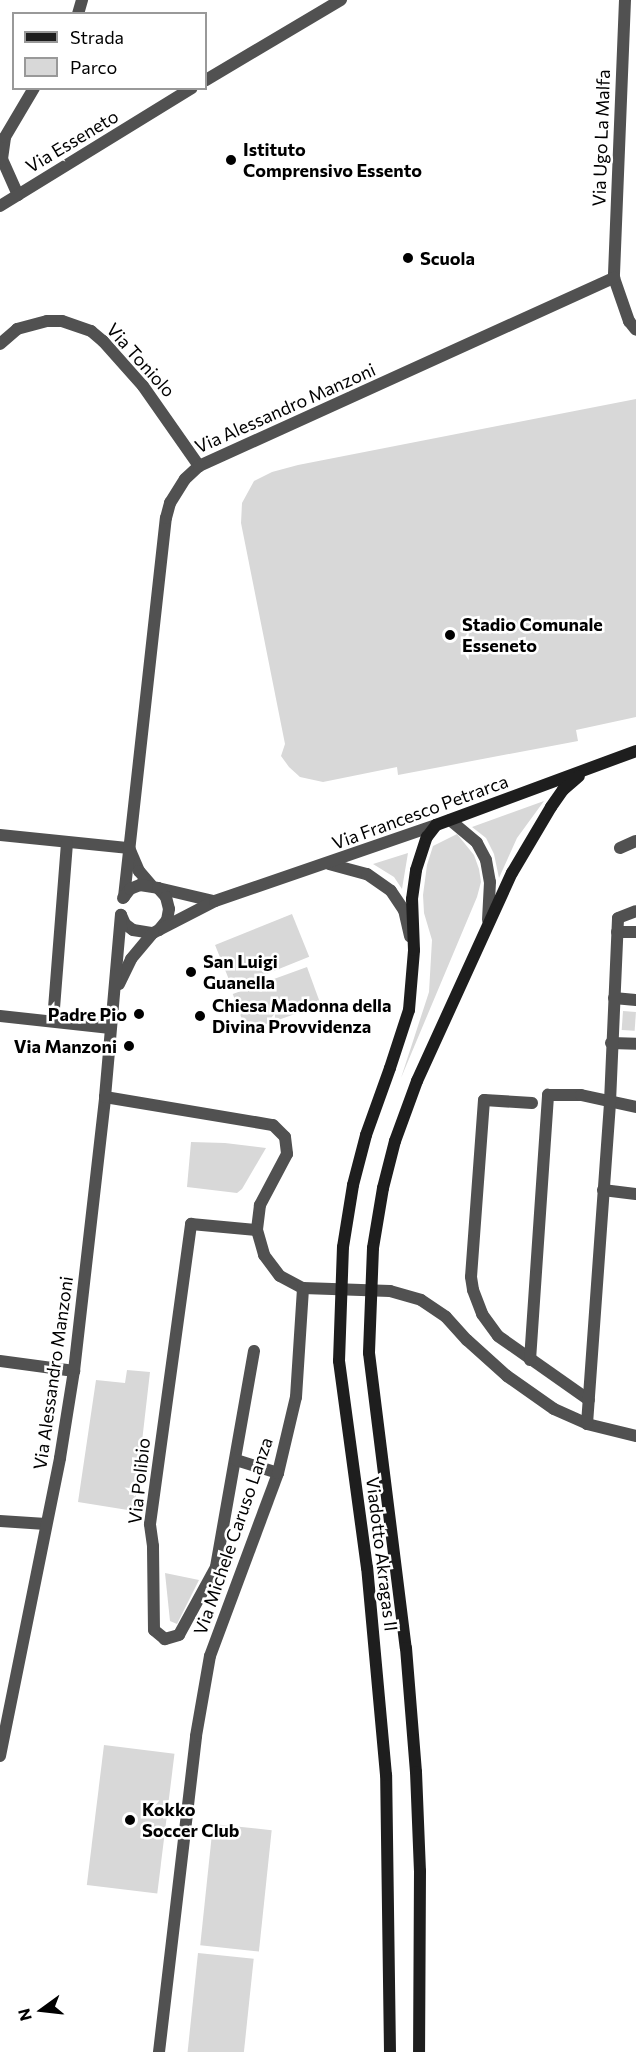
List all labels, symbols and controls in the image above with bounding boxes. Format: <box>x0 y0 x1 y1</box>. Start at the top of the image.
legend <box>12 12 207 90</box>
text: Strada <box>70 26 124 48</box>
text: Parco <box>70 56 117 78</box>
street label: Via Ugo La Malfa <box>588 69 614 207</box>
street label: Via Esseneto <box>22 105 122 177</box>
place label: Istituto Comprensivo Essento <box>243 139 422 182</box>
marker: Istituto Comprensivo Essento <box>224 153 238 167</box>
place label: Scuola <box>420 247 475 269</box>
marker: Scuola <box>401 251 415 265</box>
street label: Via Toniolo <box>102 319 180 401</box>
street label: Via Alessandro Manzoni <box>191 358 379 458</box>
place label: Stadio Comunale Esseneto <box>462 614 603 656</box>
marker: Stadio Comunale Esseneto <box>443 628 457 642</box>
street label: Via Francesco Petrarca <box>329 770 511 854</box>
place label: San Luigi Guanella <box>203 951 278 994</box>
marker: San Luigi Guanella <box>184 965 198 979</box>
place label: Chiesa Madonna della Divina Provvidenza <box>212 995 392 1038</box>
place label: Padre Pio <box>48 1003 127 1025</box>
marker: Padre Pio <box>132 1007 146 1021</box>
marker: Chiesa Madonna della Divina Provvidenza <box>193 1009 207 1023</box>
place label: Via Manzoni <box>14 1035 117 1057</box>
marker: Via Manzoni <box>122 1039 136 1053</box>
street label: Via Alessandro Manzoni <box>29 1275 77 1471</box>
street label: Via Michele Caruso Lanza <box>189 1434 277 1638</box>
street label: Via Polibio <box>124 1437 154 1525</box>
street label: Viadotto Akragas II <box>362 1475 402 1633</box>
place label: Kokko Soccer Club <box>142 1799 239 1842</box>
marker: Kokko Soccer Club <box>123 1813 137 1827</box>
north arrow <box>12 1980 72 2040</box>
text: N <box>13 2007 35 2023</box>

